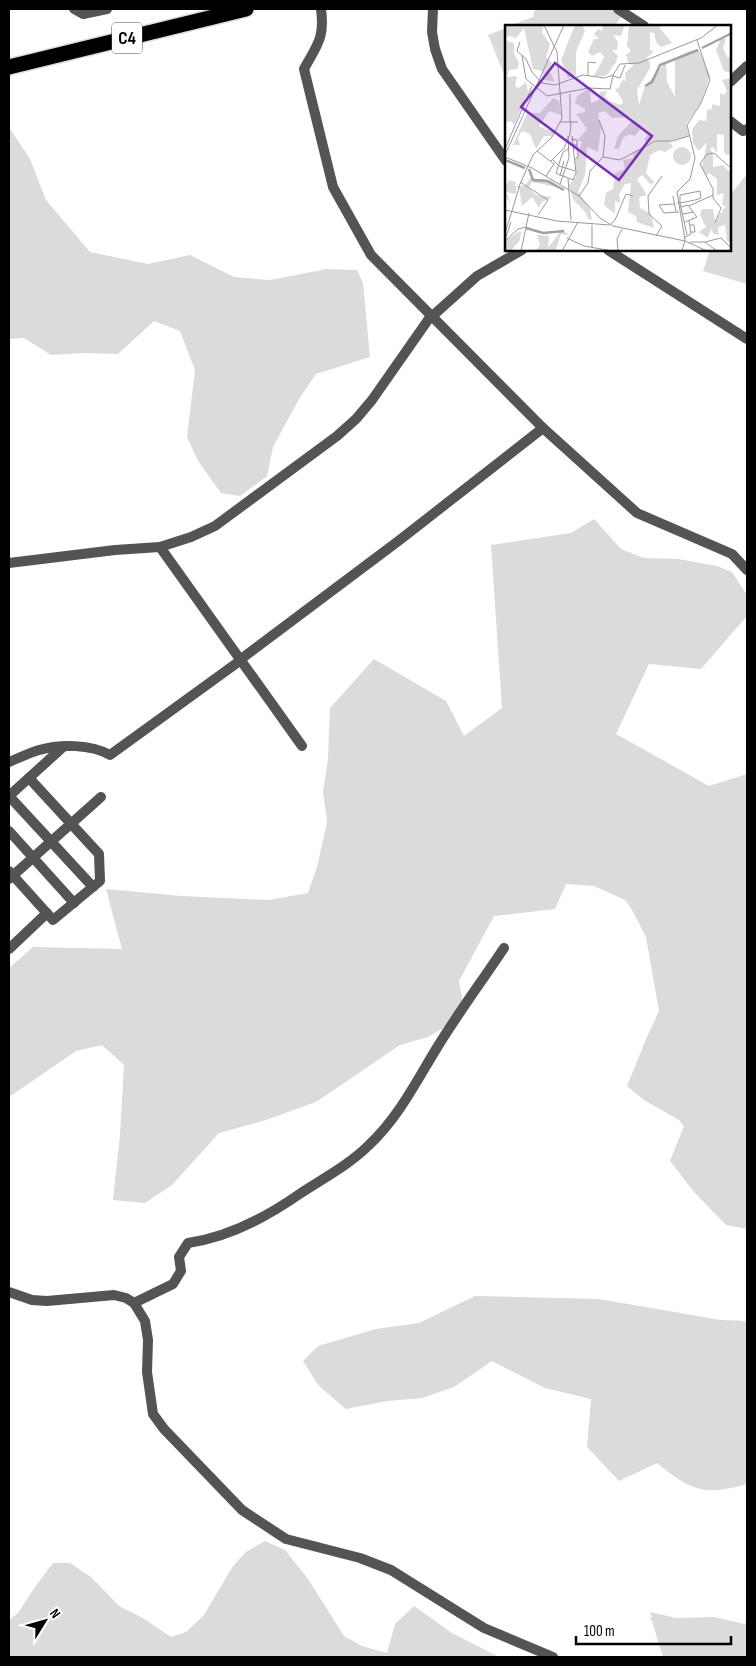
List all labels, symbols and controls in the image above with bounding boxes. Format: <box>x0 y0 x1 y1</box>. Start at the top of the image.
road number: C4 <box>112 22 142 54</box>
inset map <box>505 25 731 251</box>
north arrow <box>20 1596 70 1646</box>
text: N <box>46 1605 64 1622</box>
scale bar <box>576 1614 731 1646</box>
text: 100 m <box>584 1622 615 1641</box>

